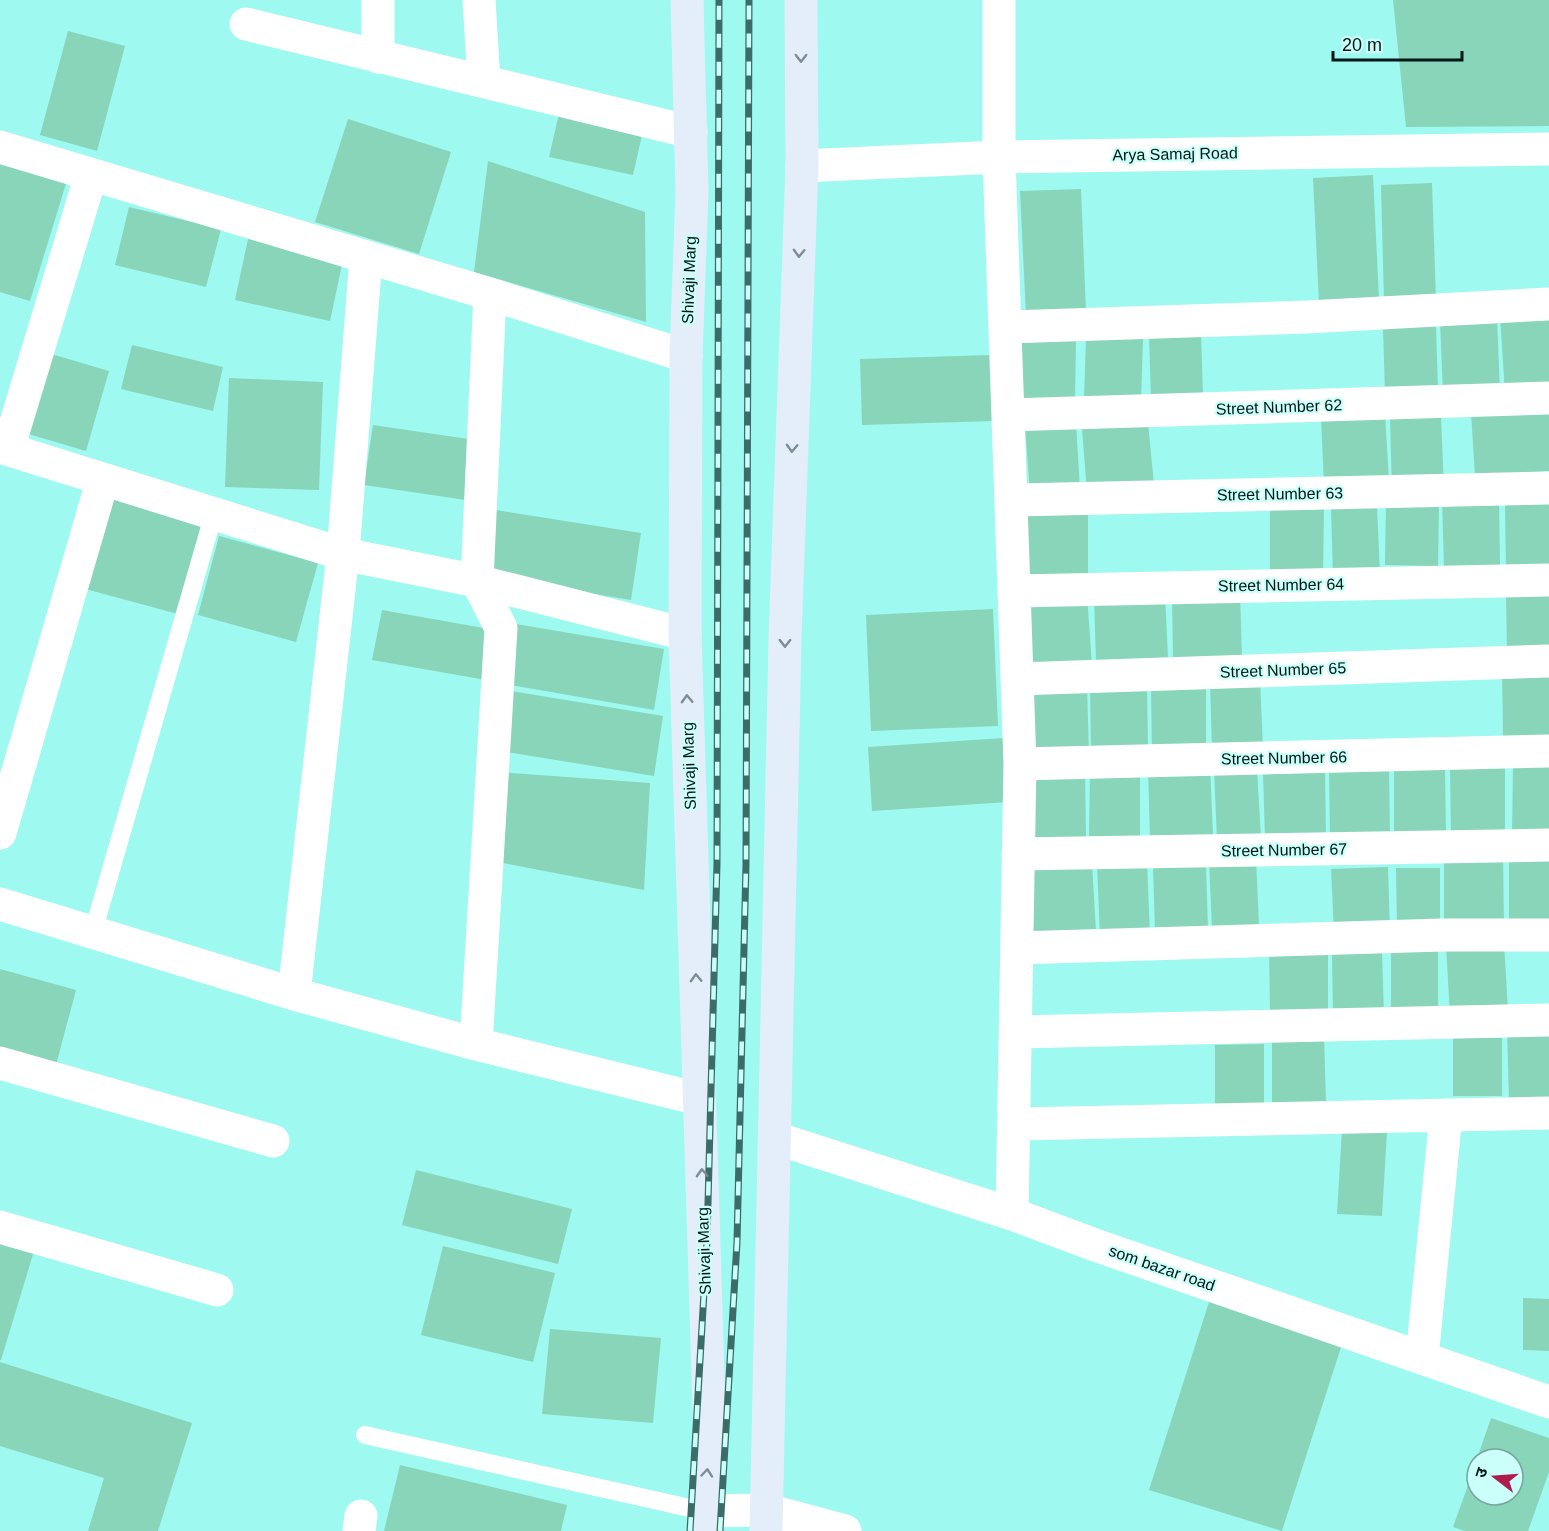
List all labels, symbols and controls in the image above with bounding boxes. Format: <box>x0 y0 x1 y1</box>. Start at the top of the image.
scale bar <box>1333 24 1462 62</box>
text: 20 m <box>1342 35 1382 55</box>
one-way arrow <box>795 54 807 63</box>
street label: Arya Samaj Road <box>1112 144 1238 164</box>
street label: Shivaji Marg <box>679 236 699 324</box>
one-way arrow <box>793 249 805 258</box>
street label: Street Number 62 <box>1216 396 1343 418</box>
one-way arrow <box>785 444 798 453</box>
street label: Street Number 63 <box>1217 484 1343 504</box>
street label: Street Number 64 <box>1218 575 1344 595</box>
one-way arrow <box>779 639 791 648</box>
street label: Street Number 65 <box>1220 659 1347 681</box>
one-way arrow <box>681 695 694 704</box>
street label: Shivaji Marg <box>679 722 699 810</box>
street label: Street Number 66 <box>1221 748 1347 768</box>
street label: Street Number 67 <box>1221 840 1347 860</box>
one-way arrow <box>689 974 702 983</box>
one-way arrow <box>695 1168 708 1177</box>
street label: Shivaji Marg <box>694 1207 714 1295</box>
street label: som bazar road <box>1107 1242 1217 1294</box>
north arrow <box>1465 1447 1525 1507</box>
text: उ <box>1472 1465 1491 1480</box>
one-way arrow <box>700 1468 713 1477</box>

